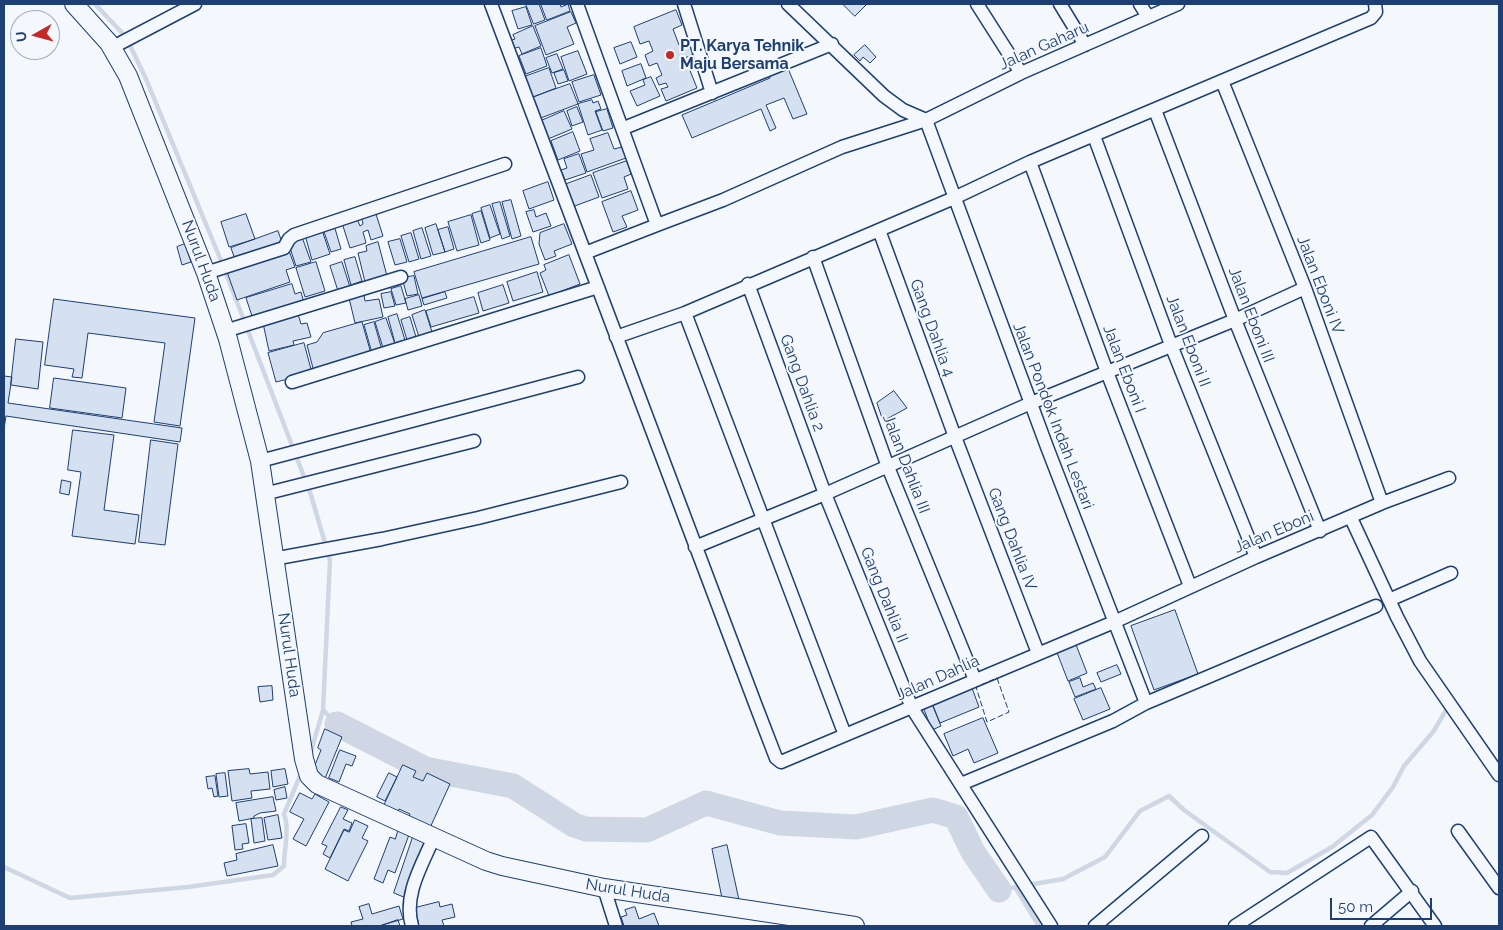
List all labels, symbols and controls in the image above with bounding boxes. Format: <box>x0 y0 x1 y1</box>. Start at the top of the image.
north arrow <box>10 10 60 60</box>
street label: Jalan Gaharu <box>996 18 1092 74</box>
text: U <box>13 31 30 43</box>
place label: PT. Karya Tehnik Maju Bersama <box>680 36 804 74</box>
marker: PT. Karya Tehnik Maju Bersama <box>664 49 676 61</box>
street label: Nurul Huda <box>177 218 225 304</box>
street label: Jalan Eboni IV <box>1292 233 1348 337</box>
street label: Jalan Eboni III <box>1224 265 1278 365</box>
street label: Gang Dahlia 4 <box>905 277 959 379</box>
street label: Jalan Eboni II <box>1162 292 1214 390</box>
street label: Jalan Pondok Indah Lestari <box>1009 320 1097 512</box>
street label: Jalan Eboni I <box>1098 322 1150 416</box>
street label: Gang Dahlia 2 <box>776 332 828 434</box>
street label: Jalan Dahlia III <box>878 412 934 516</box>
street label: Gang Dahlia IV <box>984 485 1040 593</box>
street label: Jalan Eboni <box>1231 507 1317 557</box>
street label: Gang Dahlia II <box>856 544 912 646</box>
street label: Nurul Huda <box>274 611 304 699</box>
street label: Jalan Dahlia <box>894 651 982 705</box>
street label: Nurul Huda <box>584 875 672 907</box>
scale bar <box>1333 888 1436 920</box>
text: 50 m <box>1338 898 1373 916</box>

